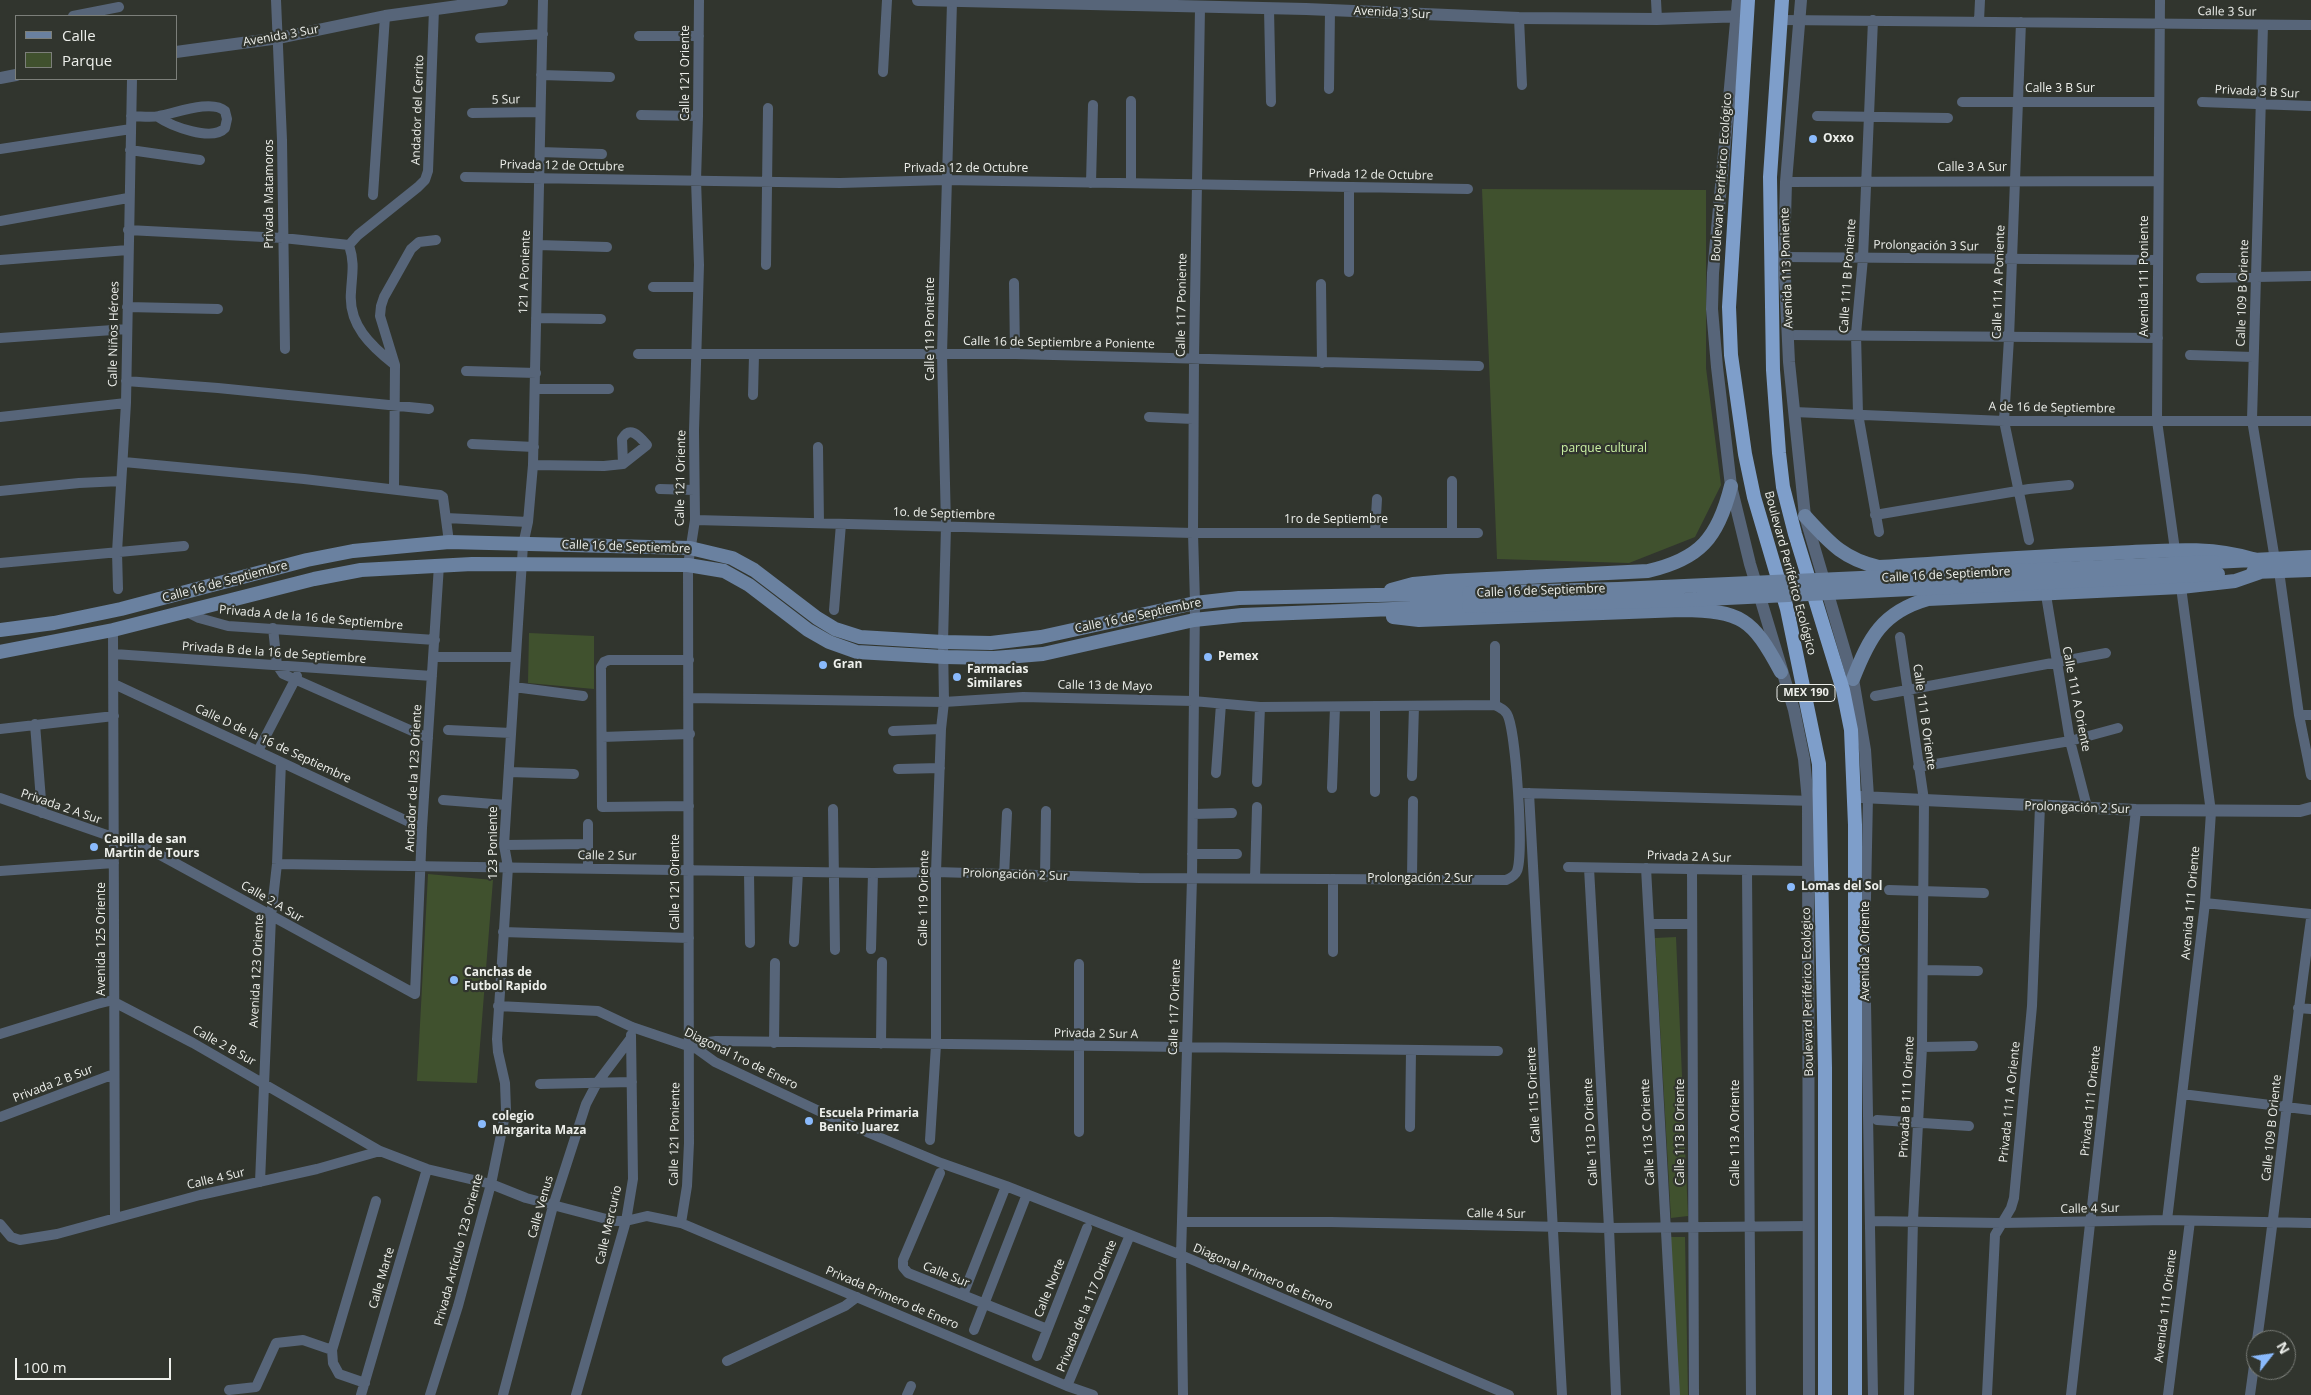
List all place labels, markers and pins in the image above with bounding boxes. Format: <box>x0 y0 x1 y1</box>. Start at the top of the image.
place label: Oxxo <box>1823 132 1854 146</box>
marker: Oxxo <box>1807 133 1819 145</box>
place label: Pemex <box>1218 650 1258 664</box>
marker: Pemex <box>1202 651 1214 663</box>
place label: Gran <box>833 658 862 672</box>
marker: Gran <box>817 659 829 671</box>
place label: Farmacias Similares <box>967 663 1028 691</box>
marker: Farmacias Similares <box>951 671 963 683</box>
place label: Capilla de san Martin de Tours <box>104 833 199 861</box>
marker: Capilla de san Martin de Tours <box>88 841 100 853</box>
place label: Lomas del Sol <box>1801 880 1882 894</box>
marker: Lomas del Sol <box>1785 881 1797 893</box>
place label: Canchas de Futbol Rapido <box>464 966 547 994</box>
marker: Canchas de Futbol Rapido <box>448 974 460 986</box>
place label: Escuela Primaria Benito Juarez <box>819 1107 919 1135</box>
place label: colegio Margarita Maza <box>492 1110 586 1138</box>
marker: Escuela Primaria Benito Juarez <box>803 1115 815 1127</box>
marker: colegio Margarita Maza <box>476 1118 488 1130</box>

